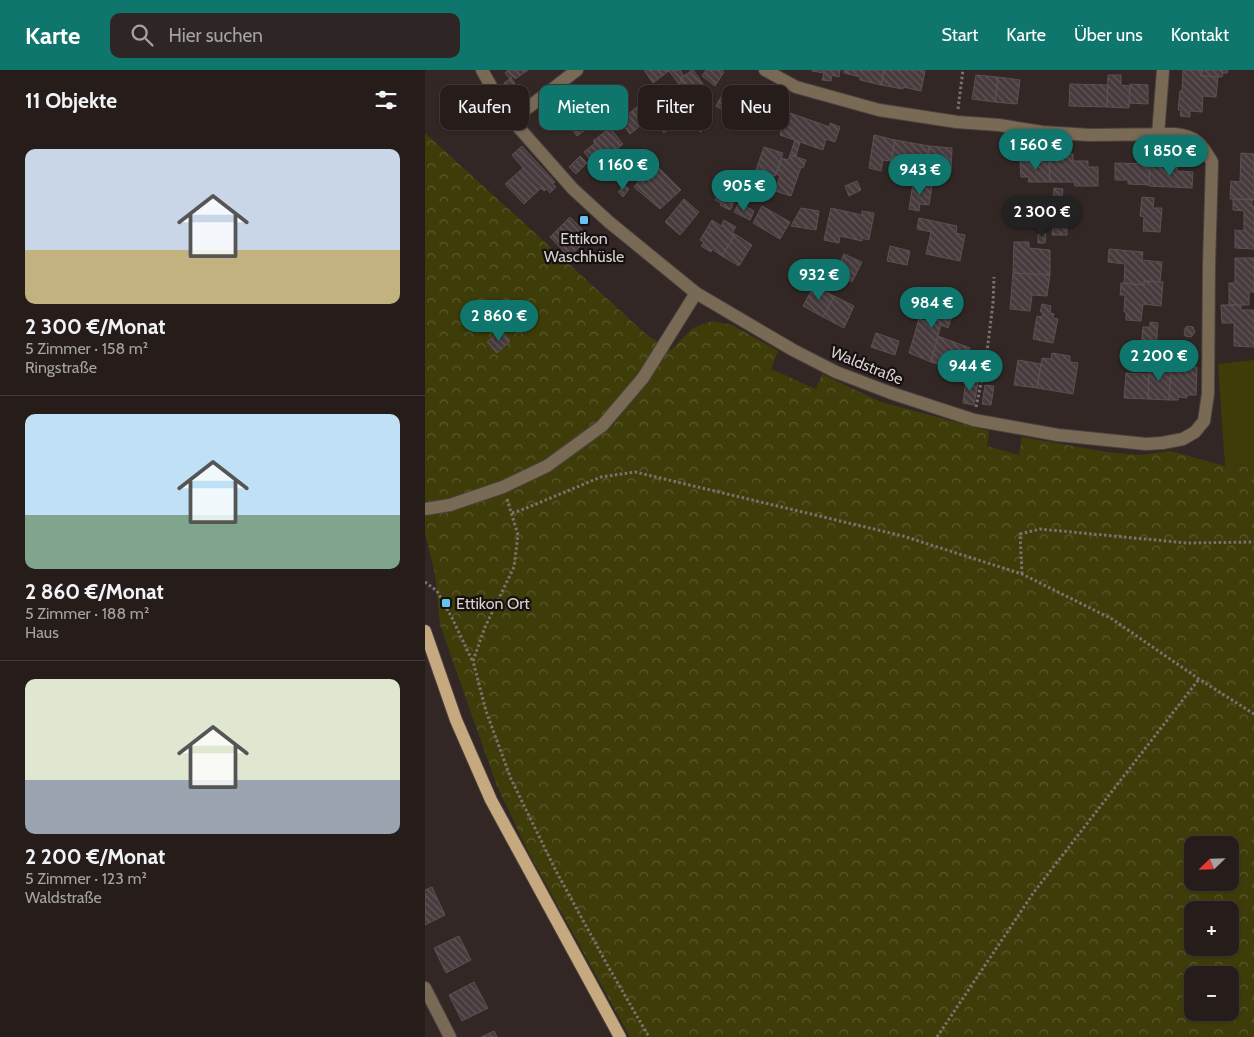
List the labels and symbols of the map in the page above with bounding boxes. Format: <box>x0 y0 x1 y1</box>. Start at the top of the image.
pin: 1 560 € <box>990 128 1082 171</box>
pin: 1 850 € <box>1124 134 1216 177</box>
pin: 1 160 € <box>577 148 669 191</box>
pin: 943 € <box>885 154 955 196</box>
pin: 905 € <box>709 170 779 212</box>
pin: 2 300 € <box>996 196 1088 238</box>
marker: Ettikon Waschhüsle <box>578 214 590 226</box>
place label: Ettikon Waschhüsle <box>544 229 624 266</box>
pin: 932 € <box>784 258 854 301</box>
pin: 984 € <box>897 286 967 329</box>
pin: 2 860 € <box>453 300 545 342</box>
pin: 2 200 € <box>1113 340 1205 382</box>
street label: Waldstraße <box>828 342 906 389</box>
pin: 944 € <box>935 350 1005 392</box>
place label: Ettikon Ort <box>456 594 530 613</box>
marker: Ettikon Ort <box>440 597 452 609</box>
north arrow <box>1184 836 1239 891</box>

